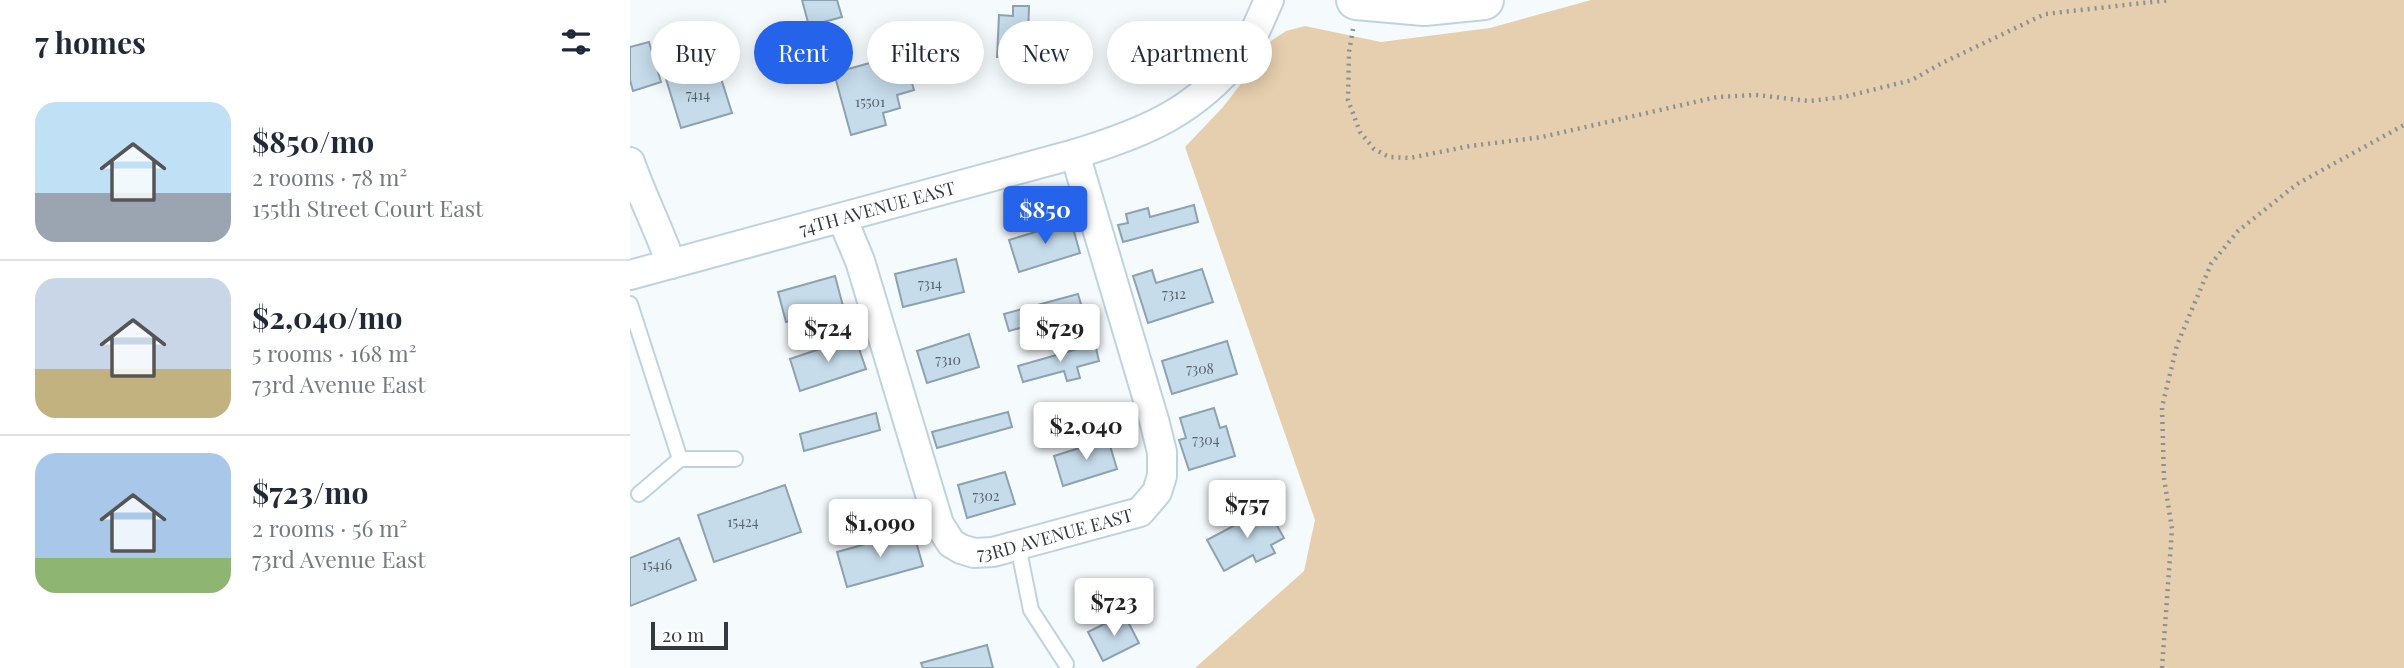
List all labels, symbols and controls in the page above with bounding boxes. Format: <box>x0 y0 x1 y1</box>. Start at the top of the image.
chip: Buy <box>651 21 740 84</box>
chip: Rent <box>754 21 853 84</box>
chip: Filters <box>867 21 984 84</box>
chip: New <box>998 21 1093 84</box>
chip: Apartment <box>1107 21 1272 84</box>
text: 7 homes <box>35 22 146 62</box>
icon: filters <box>557 23 595 61</box>
house number: 7414 <box>686 85 710 104</box>
house number: 15501 <box>855 92 885 111</box>
text: $850/mo <box>252 121 374 161</box>
icon: home <box>91 130 175 214</box>
text: 2 rooms · 78 m² <box>252 161 407 192</box>
street label: 74TH AVENUE EAST <box>796 175 958 241</box>
pin: $850 <box>1004 187 1086 246</box>
text: 155th Street Court East <box>252 192 483 223</box>
text: $850 <box>1019 193 1071 224</box>
house number: 7314 <box>918 274 942 293</box>
house number: 7312 <box>1162 284 1186 303</box>
text: $2,040/mo <box>252 297 402 337</box>
pin: $724 <box>787 304 869 364</box>
pin: $729 <box>1019 304 1101 364</box>
icon: home <box>91 306 175 390</box>
text: $724 <box>804 311 852 342</box>
text: $729 <box>1036 311 1084 342</box>
text: 5 rooms · 168 m² <box>252 337 416 368</box>
house number: 7310 <box>935 350 961 369</box>
house number: 7308 <box>1186 359 1214 378</box>
text: 73rd Avenue East <box>252 368 425 399</box>
pin: $2,040 <box>1029 402 1143 462</box>
text: $2,040 <box>1049 409 1123 440</box>
house number: 7304 <box>1192 430 1220 449</box>
text: $723/mo <box>252 472 368 512</box>
pin: $757 <box>1206 480 1288 540</box>
icon: home <box>91 481 175 565</box>
house number: 7302 <box>972 486 1000 505</box>
text: $757 <box>1225 487 1269 518</box>
pin: $1,090 <box>823 500 937 559</box>
street label: 73RD AVENUE EAST <box>976 503 1135 565</box>
text: $1,090 <box>845 506 915 537</box>
text: 2 rooms · 56 m² <box>252 512 407 543</box>
house number: 15424 <box>727 512 759 531</box>
text: 73rd Avenue East <box>252 543 425 574</box>
house number: 15416 <box>642 555 672 574</box>
pin: $723 <box>1073 578 1155 638</box>
text: $723 <box>1091 585 1137 616</box>
scale bar <box>651 619 728 651</box>
text: 20 m <box>662 621 704 647</box>

